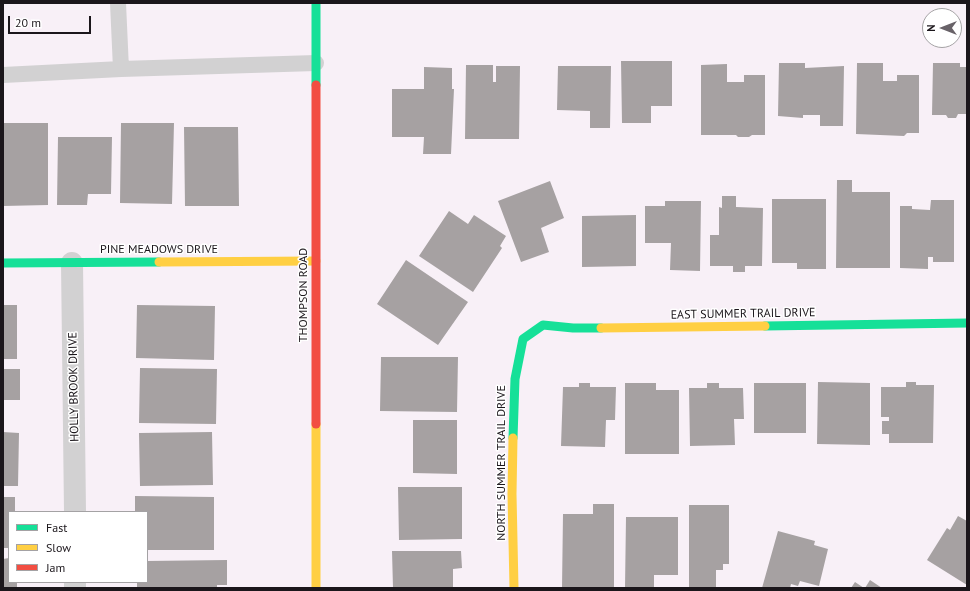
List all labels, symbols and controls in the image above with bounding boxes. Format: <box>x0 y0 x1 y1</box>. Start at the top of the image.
scale bar <box>10 8 93 34</box>
north arrow <box>922 8 962 48</box>
text: 20 m <box>15 15 41 30</box>
text: N <box>924 24 938 32</box>
street label: PINE MEADOWS DRIVE <box>100 243 218 257</box>
street label: THOMPSON ROAD <box>297 248 311 342</box>
street label: EAST SUMMER TRAIL DRIVE <box>670 306 816 322</box>
street label: HOLLY BROOK DRIVE <box>66 332 82 442</box>
street label: NORTH SUMMER TRAIL DRIVE <box>495 385 509 541</box>
legend <box>8 511 148 583</box>
text: Fast <box>46 520 67 535</box>
text: Slow <box>46 540 71 555</box>
text: Jam <box>46 560 65 575</box>

